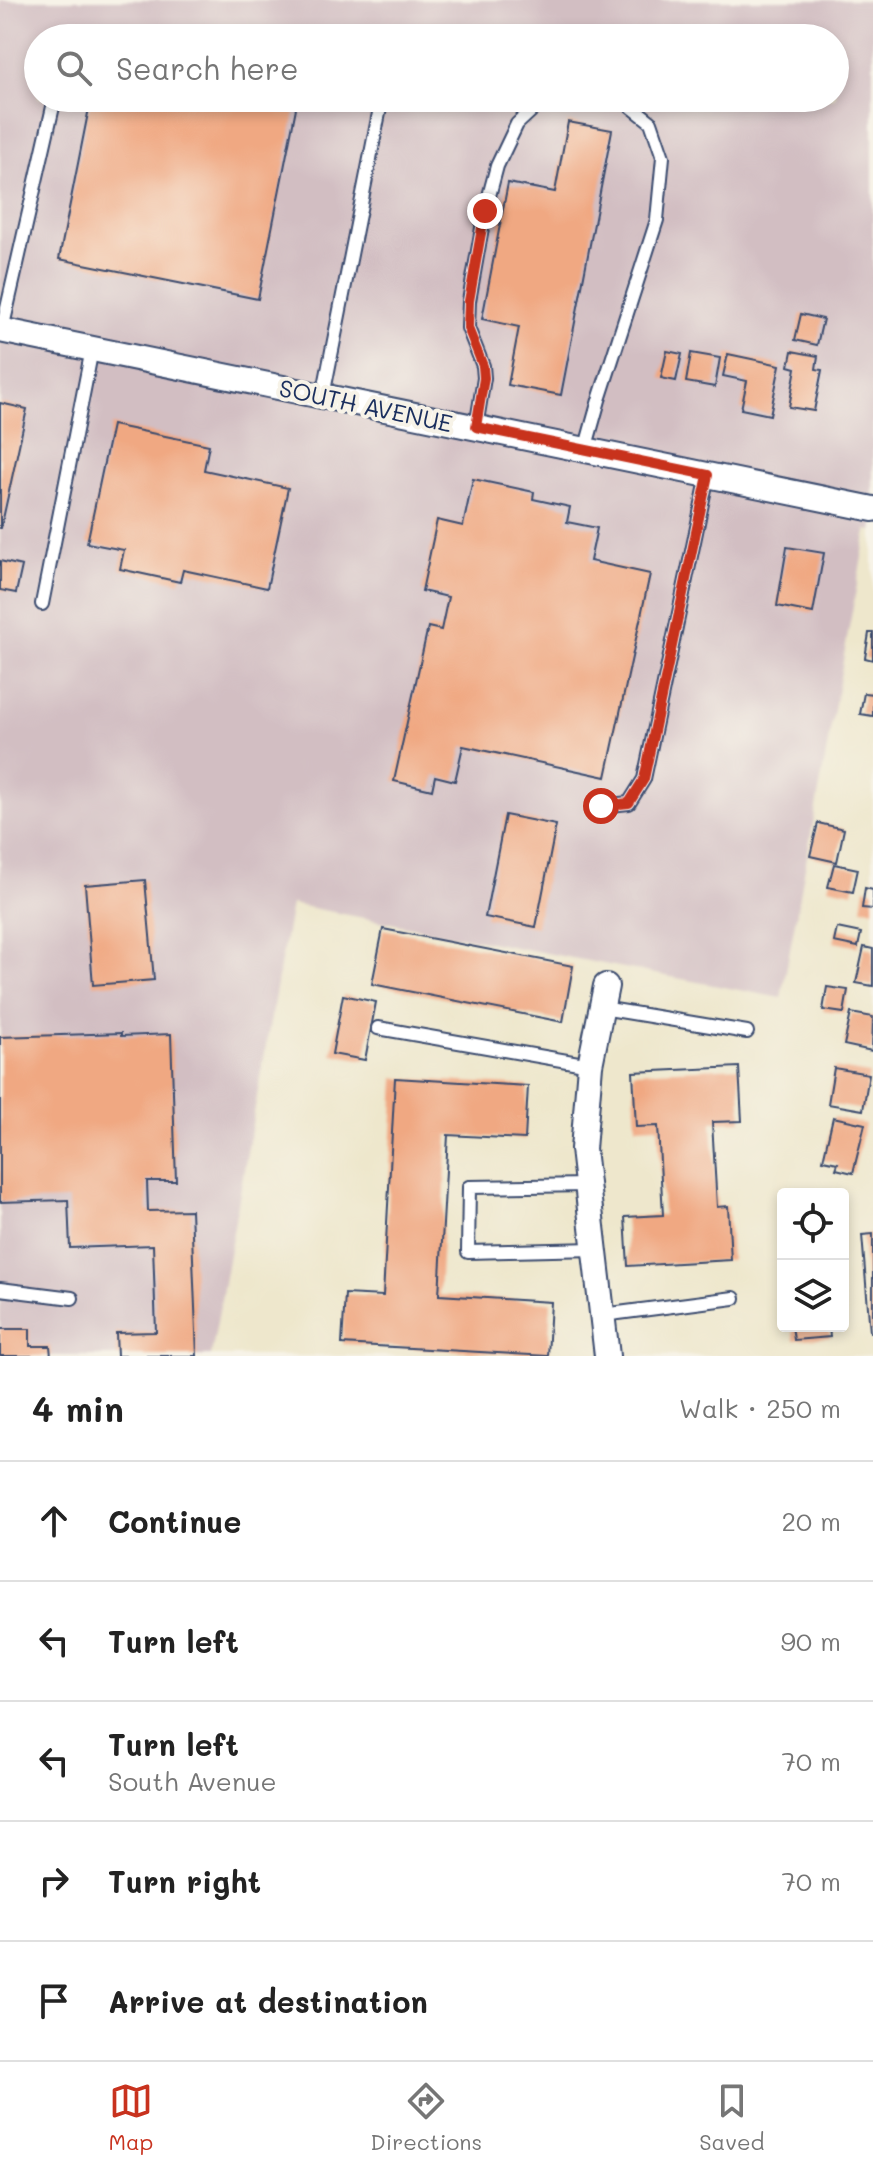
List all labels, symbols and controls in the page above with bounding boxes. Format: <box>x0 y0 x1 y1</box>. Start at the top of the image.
search box <box>24 24 849 112</box>
icon: search <box>52 46 96 90</box>
text: Search here <box>116 48 299 88</box>
route end <box>467 193 503 229</box>
street label: SOUTH AVENUE <box>277 372 455 438</box>
route start <box>583 788 619 824</box>
map controls <box>777 1188 849 1332</box>
button: locate <box>777 1188 849 1260</box>
button: layers <box>777 1260 849 1332</box>
text: 4 min <box>32 1386 124 1431</box>
text: Walk · 250 m <box>679 1391 841 1425</box>
icon: ahead <box>32 1499 76 1543</box>
text: Continue <box>108 1501 241 1541</box>
text: 20 m <box>781 1504 841 1538</box>
icon: left <box>32 1619 76 1663</box>
text: Turn left <box>108 1621 239 1661</box>
text: 90 m <box>781 1624 841 1658</box>
text: Turn left <box>108 1724 239 1764</box>
icon: left <box>32 1739 76 1783</box>
text: 70 m <box>781 1744 841 1778</box>
text: South Avenue <box>108 1764 277 1798</box>
icon: right <box>32 1859 76 1903</box>
text: Turn right <box>108 1861 261 1901</box>
text: 70 m <box>781 1864 841 1898</box>
icon: arrive <box>32 1979 76 2023</box>
text: Arrive at destination <box>108 1981 428 2021</box>
tab: Map <box>109 2079 153 2156</box>
tab: Directions <box>370 2079 482 2156</box>
tab: Saved <box>699 2079 764 2156</box>

